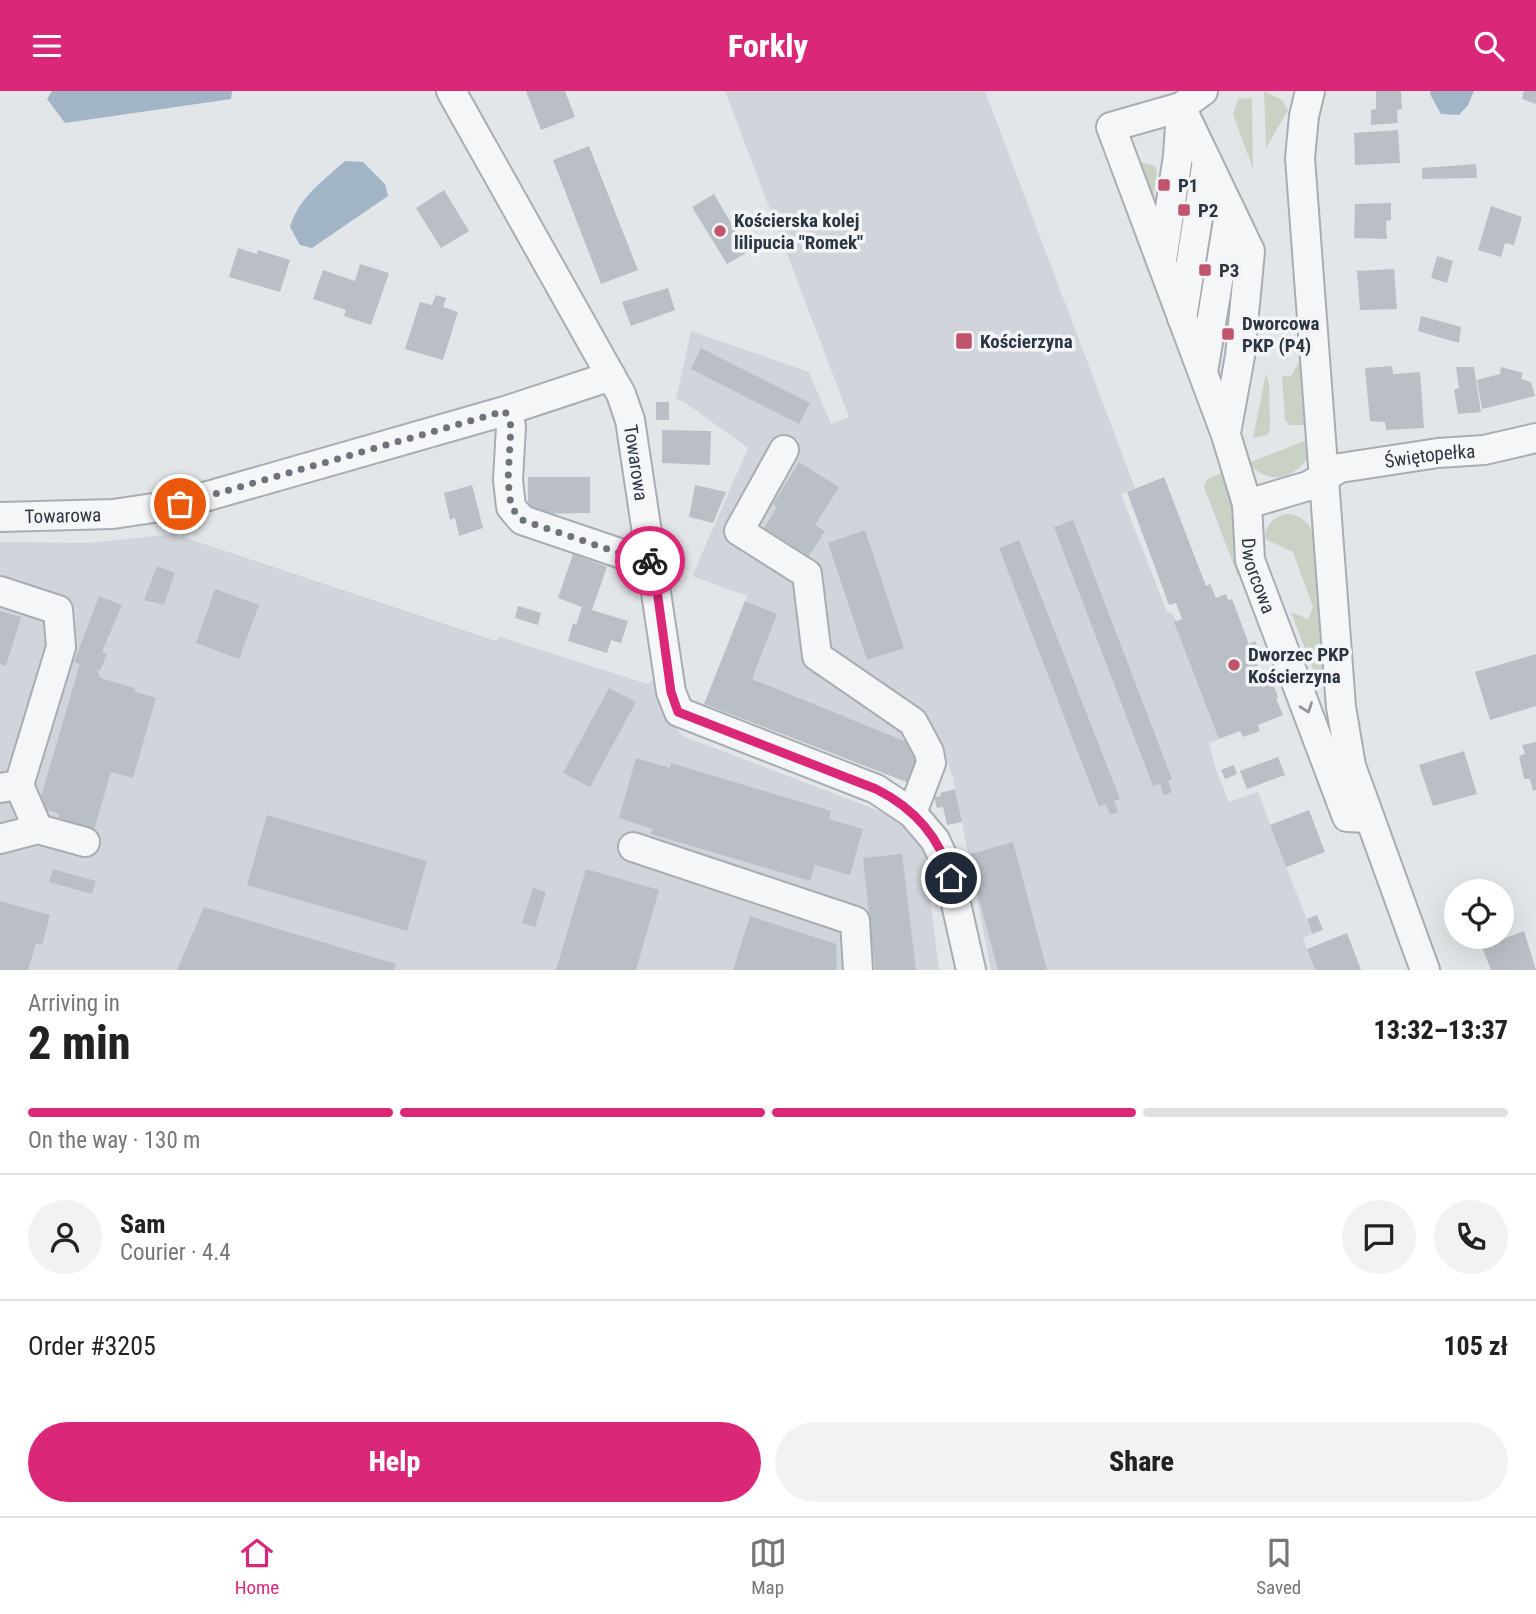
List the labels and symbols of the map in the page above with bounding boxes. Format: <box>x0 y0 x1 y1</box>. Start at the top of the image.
place label: P1 <box>1178 174 1198 197</box>
marker: P1 <box>1156 177 1172 193</box>
place label: P2 <box>1198 199 1218 222</box>
marker: P2 <box>1176 202 1192 218</box>
place label: Kościerska kolej lilipucia "Romek" <box>734 209 863 254</box>
marker: Kościerska kolej lilipucia "Romek" <box>712 223 728 239</box>
place label: P3 <box>1219 259 1239 282</box>
marker: P3 <box>1197 262 1213 278</box>
place label: Dworcowa PKP (P4) <box>1242 312 1320 357</box>
marker: Dworcowa PKP (P4) <box>1220 326 1236 342</box>
place label: Kościerzyna <box>980 330 1073 353</box>
marker: Kościerzyna <box>954 331 974 351</box>
street label: Towarowa <box>619 423 653 502</box>
street label: Świętopełka <box>1383 439 1476 473</box>
pin <box>150 474 210 534</box>
street label: Towarowa <box>24 503 102 528</box>
courier <box>615 526 685 596</box>
street label: Dworcowa <box>1237 537 1281 617</box>
place label: Dworzec PKP Kościerzyna <box>1248 643 1349 688</box>
marker: Dworzec PKP Kościerzyna <box>1226 657 1242 673</box>
one-way arrow <box>1299 702 1313 714</box>
pin <box>921 848 981 908</box>

